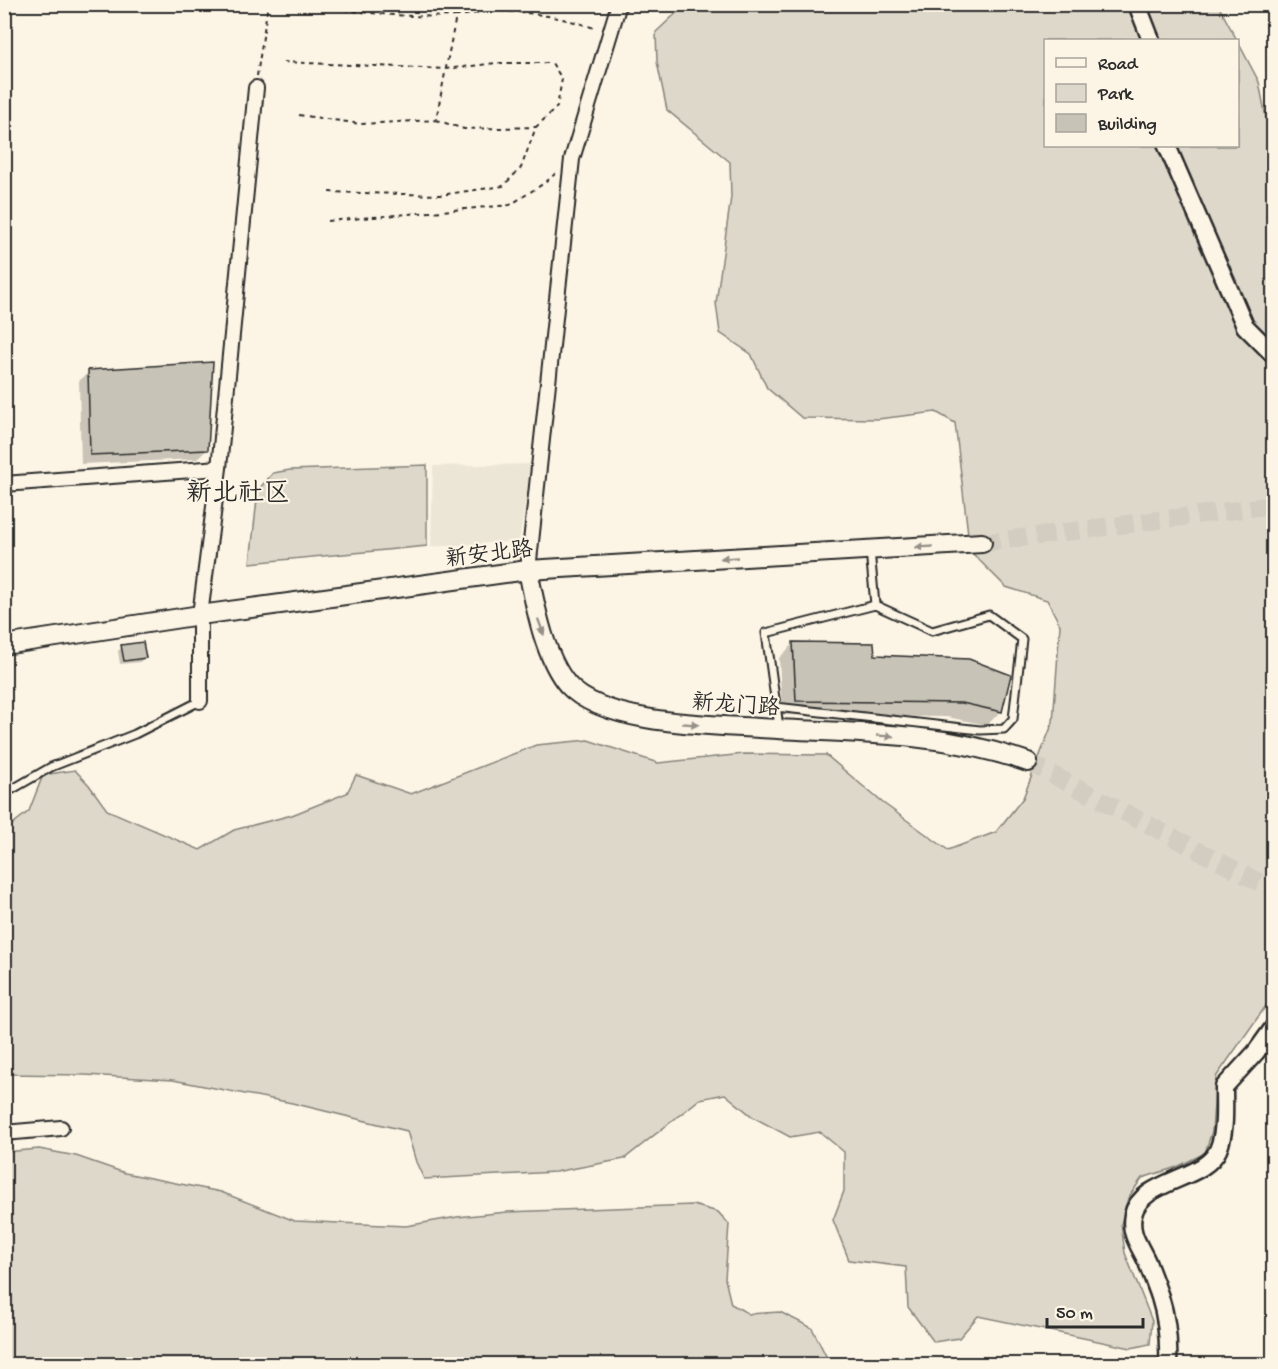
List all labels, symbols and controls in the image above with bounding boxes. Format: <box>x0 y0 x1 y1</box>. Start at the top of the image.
legend <box>1044 39 1239 147</box>
text: Road <box>1098 55 1139 76</box>
text: Park <box>1097 85 1134 106</box>
text: Building <box>1097 115 1157 136</box>
district label: 新北社区 <box>186 479 290 511</box>
street label: 新安北路 <box>444 536 535 574</box>
one-way arrow <box>914 542 933 551</box>
one-way arrow <box>720 554 739 563</box>
one-way arrow <box>536 618 546 636</box>
street label: 新龙门路 <box>691 689 781 723</box>
one-way arrow <box>681 719 700 729</box>
one-way arrow <box>875 731 894 740</box>
scale bar <box>1047 1291 1143 1329</box>
text: 50 m <box>1056 1304 1093 1325</box>

